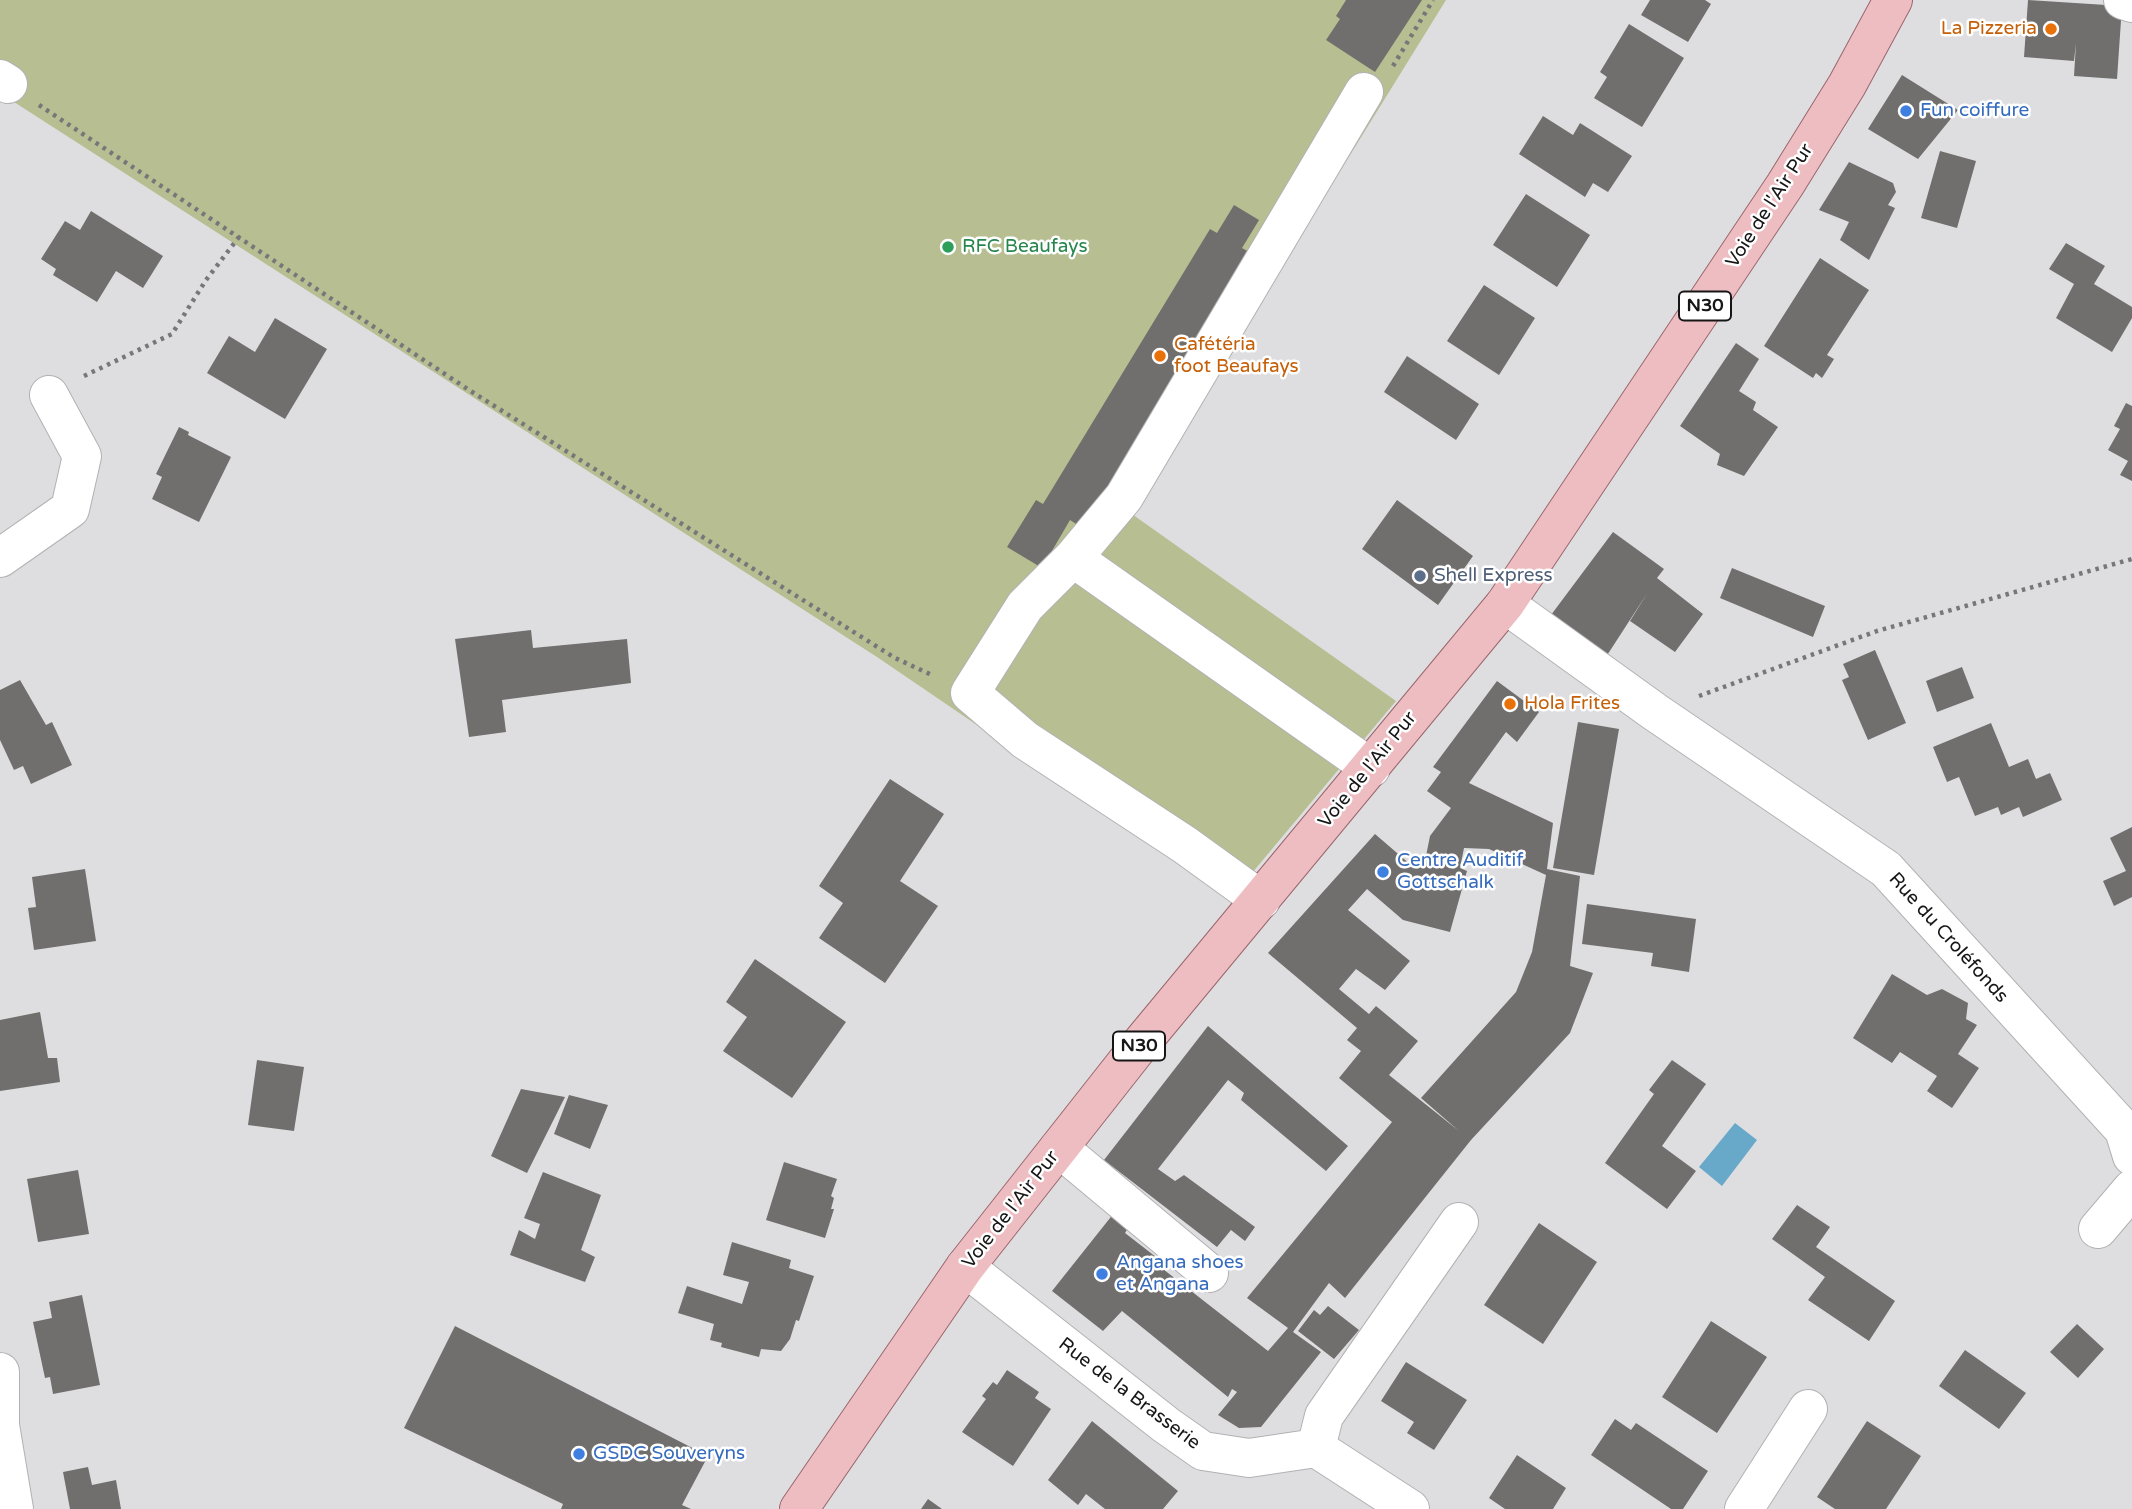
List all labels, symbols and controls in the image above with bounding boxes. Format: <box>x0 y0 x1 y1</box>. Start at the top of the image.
place label: La Pizzeria <box>1941 18 2037 40</box>
marker: La Pizzeria <box>2043 21 2059 37</box>
place label: Fun coiffure <box>1920 100 2029 122</box>
marker: Fun coiffure <box>1898 103 1914 119</box>
street label: Voie de l'Air Pur <box>1721 140 1819 272</box>
place label: RFC Beaufays <box>962 236 1088 258</box>
marker: RFC Beaufays <box>940 239 956 255</box>
road number: N30 <box>1679 292 1731 320</box>
place label: Cafétéria foot Beaufays <box>1174 334 1299 378</box>
marker: Cafétéria foot Beaufays <box>1152 348 1168 364</box>
place label: Shell Express <box>1434 565 1553 587</box>
marker: Shell Express <box>1412 568 1428 584</box>
place label: Hola Frites <box>1524 693 1620 715</box>
marker: Hola Frites <box>1502 696 1518 712</box>
street label: Voie de l'Air Pur <box>1314 707 1422 833</box>
place label: Centre Auditif Gottschalk <box>1397 850 1523 894</box>
marker: Centre Auditif Gottschalk <box>1375 864 1391 880</box>
street label: Rue du Croléfonds <box>1884 868 2012 1008</box>
road number: N30 <box>1113 1031 1165 1060</box>
street label: Voie de l'Air Pur <box>958 1147 1064 1273</box>
place label: Angana shoes et Angana <box>1116 1252 1244 1296</box>
marker: Angana shoes et Angana <box>1094 1266 1110 1282</box>
street label: Rue de la Brasserie <box>1054 1333 1204 1455</box>
place label: GSDC Souveryns <box>593 1443 745 1465</box>
marker: GSDC Souveryns <box>571 1446 587 1462</box>

